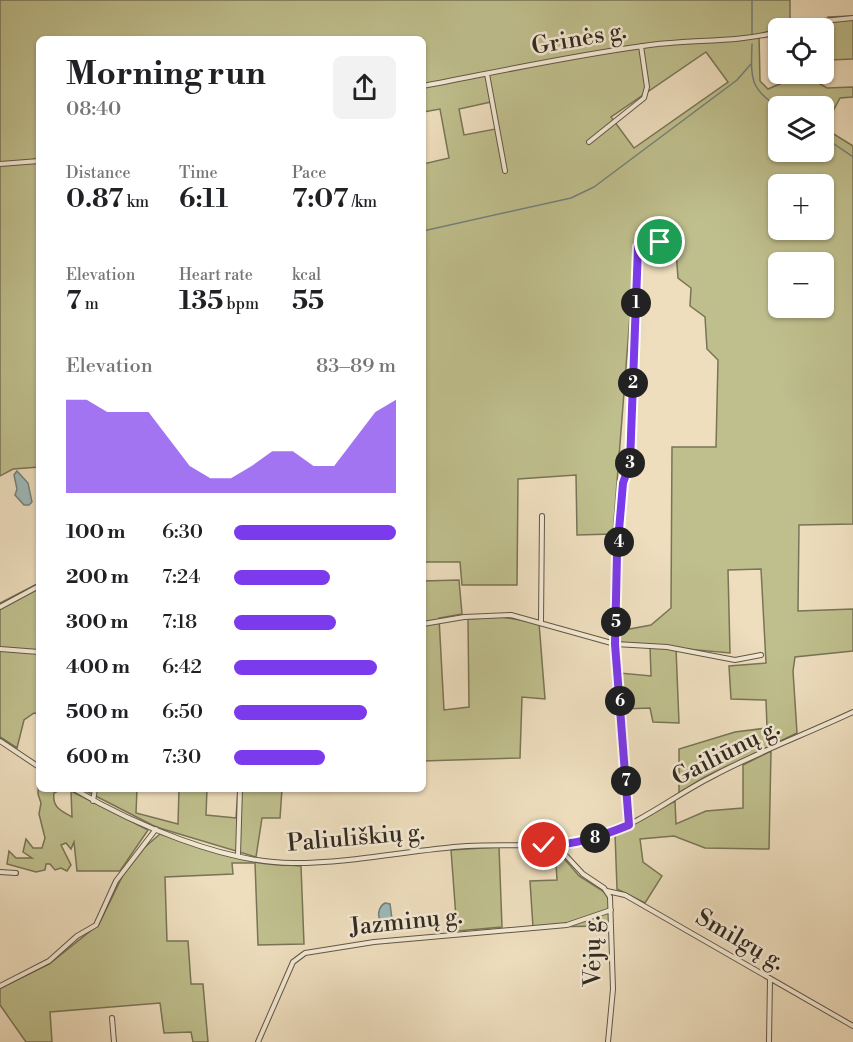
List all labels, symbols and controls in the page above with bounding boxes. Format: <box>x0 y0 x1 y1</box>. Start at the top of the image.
street label: Grinės g. <box>529 16 629 62</box>
map controls <box>768 18 834 318</box>
button: locate <box>768 18 834 84</box>
text: Morning run <box>66 54 266 95</box>
button: share <box>333 56 396 119</box>
button: layers <box>768 96 834 162</box>
text: 08:40 <box>66 97 121 122</box>
text: Distance <box>66 163 131 183</box>
text: Time <box>179 163 218 183</box>
text: Pace <box>292 163 326 183</box>
button: + <box>768 174 834 240</box>
text: 0.87 <box>66 183 123 215</box>
text: 6:11 <box>179 183 228 215</box>
text: 7:07 <box>292 183 348 215</box>
text: km <box>123 192 149 212</box>
text: /km <box>348 192 377 212</box>
pin <box>634 216 685 267</box>
icon: arrive <box>643 225 676 258</box>
button: − <box>768 252 834 318</box>
text: Elevation <box>66 265 135 285</box>
text: Heart rate <box>179 265 253 285</box>
text: kcal <box>292 265 321 285</box>
text: 7 <box>66 285 81 317</box>
text: 135 <box>179 285 223 317</box>
text: 55 <box>292 285 324 317</box>
pin: 1 <box>621 288 651 318</box>
text: 1 <box>632 293 640 313</box>
text: m <box>81 294 99 314</box>
text: bpm <box>223 294 259 314</box>
text: Elevation <box>66 354 153 379</box>
text: 83–89 m <box>316 354 396 379</box>
pin: 2 <box>618 368 648 398</box>
text: 2 <box>628 373 638 393</box>
pin: 3 <box>615 448 645 478</box>
text: 3 <box>625 453 635 473</box>
text: 100 m <box>66 520 125 545</box>
text: 6:30 <box>162 520 203 545</box>
pin: 4 <box>604 527 634 557</box>
text: 4 <box>614 532 624 552</box>
text: 200 m <box>66 565 129 590</box>
text: 7:24 <box>162 565 200 590</box>
pin: 5 <box>601 607 631 637</box>
text: 300 m <box>66 610 129 635</box>
text: 7:18 <box>162 610 197 635</box>
text: 5 <box>611 612 621 632</box>
text: 400 m <box>66 655 130 680</box>
text: 6:42 <box>162 655 202 680</box>
pin: 6 <box>605 686 635 716</box>
text: 6 <box>615 691 625 711</box>
text: 500 m <box>66 700 129 725</box>
text: 6:50 <box>162 700 203 725</box>
street label: Gailiūnų g. <box>667 713 785 793</box>
text: 600 m <box>66 745 129 770</box>
text: 7:30 <box>162 745 201 770</box>
pin: 7 <box>611 766 641 796</box>
text: 7 <box>621 771 631 791</box>
street label: Paliuliškių g. <box>286 817 426 859</box>
pin <box>518 819 569 870</box>
pin: 8 <box>580 823 610 853</box>
icon: check <box>527 828 560 861</box>
text: 8 <box>590 828 600 848</box>
street label: Jazminų g. <box>347 901 464 943</box>
street label: Smilgų g. <box>690 902 790 978</box>
street label: Vėjų g. <box>577 915 609 988</box>

